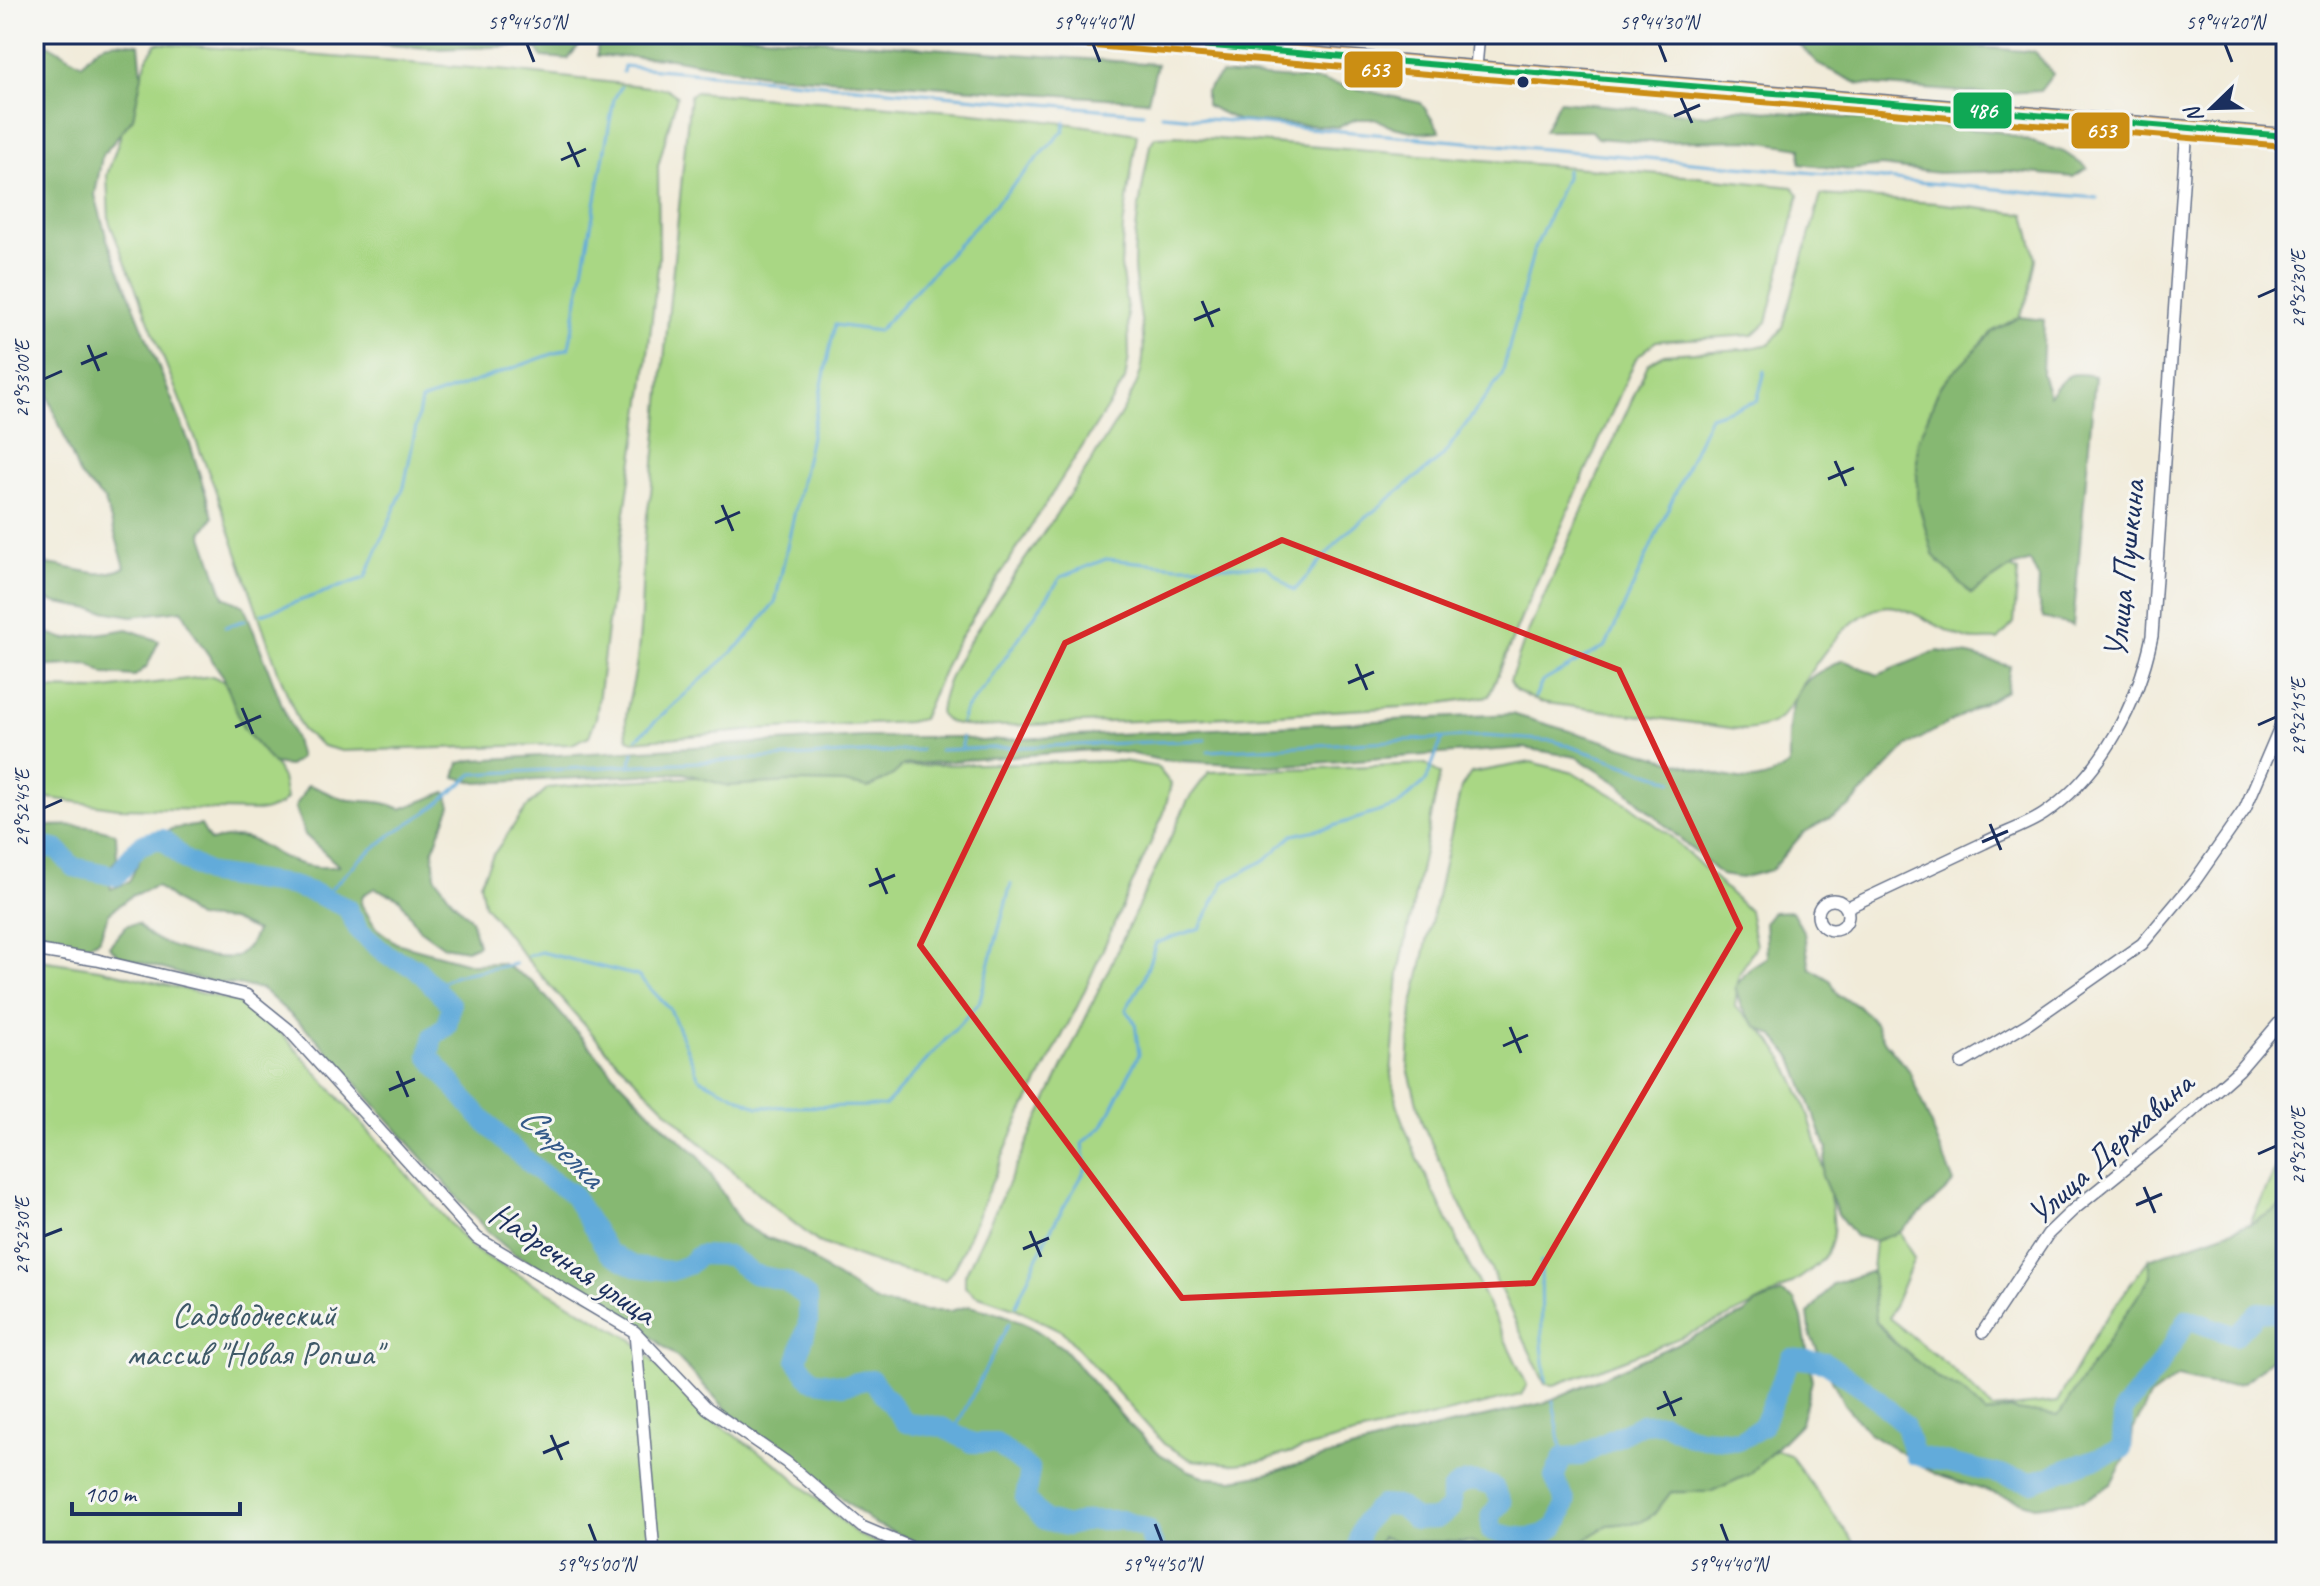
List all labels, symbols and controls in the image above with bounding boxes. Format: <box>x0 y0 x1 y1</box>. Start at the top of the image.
text: 59°44'50"N <box>488 10 569 35</box>
text: 59°44'40"N <box>1054 10 1135 35</box>
text: 59°44'30"N <box>1620 10 1701 35</box>
text: 59°44'20"N <box>2186 10 2267 35</box>
line badge: 653 <box>1343 50 1404 89</box>
text: 653 <box>1359 56 1391 84</box>
north arrow <box>2172 68 2252 148</box>
unlabelled marker <box>1515 74 1531 90</box>
line badge: 486 <box>1952 91 2013 130</box>
text: 486 <box>1967 97 1999 125</box>
text: N <box>2178 101 2210 127</box>
line badge: 653 <box>2070 111 2131 150</box>
text: 653 <box>2086 117 2118 145</box>
text: 29°52'30"E <box>2286 248 2311 328</box>
text: 29°53'00"E <box>10 338 35 418</box>
street label: Улица Пушкина <box>2093 476 2155 660</box>
text: 29°52'15"E <box>2286 676 2311 756</box>
text: 29°52'45"E <box>10 767 35 847</box>
street label: Улица Державина <box>2018 1060 2204 1234</box>
water label: Стрелка <box>510 1095 617 1200</box>
text: 29°52'00"E <box>2286 1105 2311 1185</box>
street label: Надречная улица <box>482 1192 666 1336</box>
text: 29°52'30"E <box>10 1195 35 1275</box>
park label: Садоводческий массив "Новая Ропша" <box>126 1293 389 1375</box>
scale bar <box>72 1466 240 1516</box>
text: 100 m <box>84 1479 138 1509</box>
text: 59°45'00"N <box>557 1552 638 1577</box>
text: 59°44'50"N <box>1123 1552 1204 1577</box>
text: 59°44'40"N <box>1689 1552 1770 1577</box>

